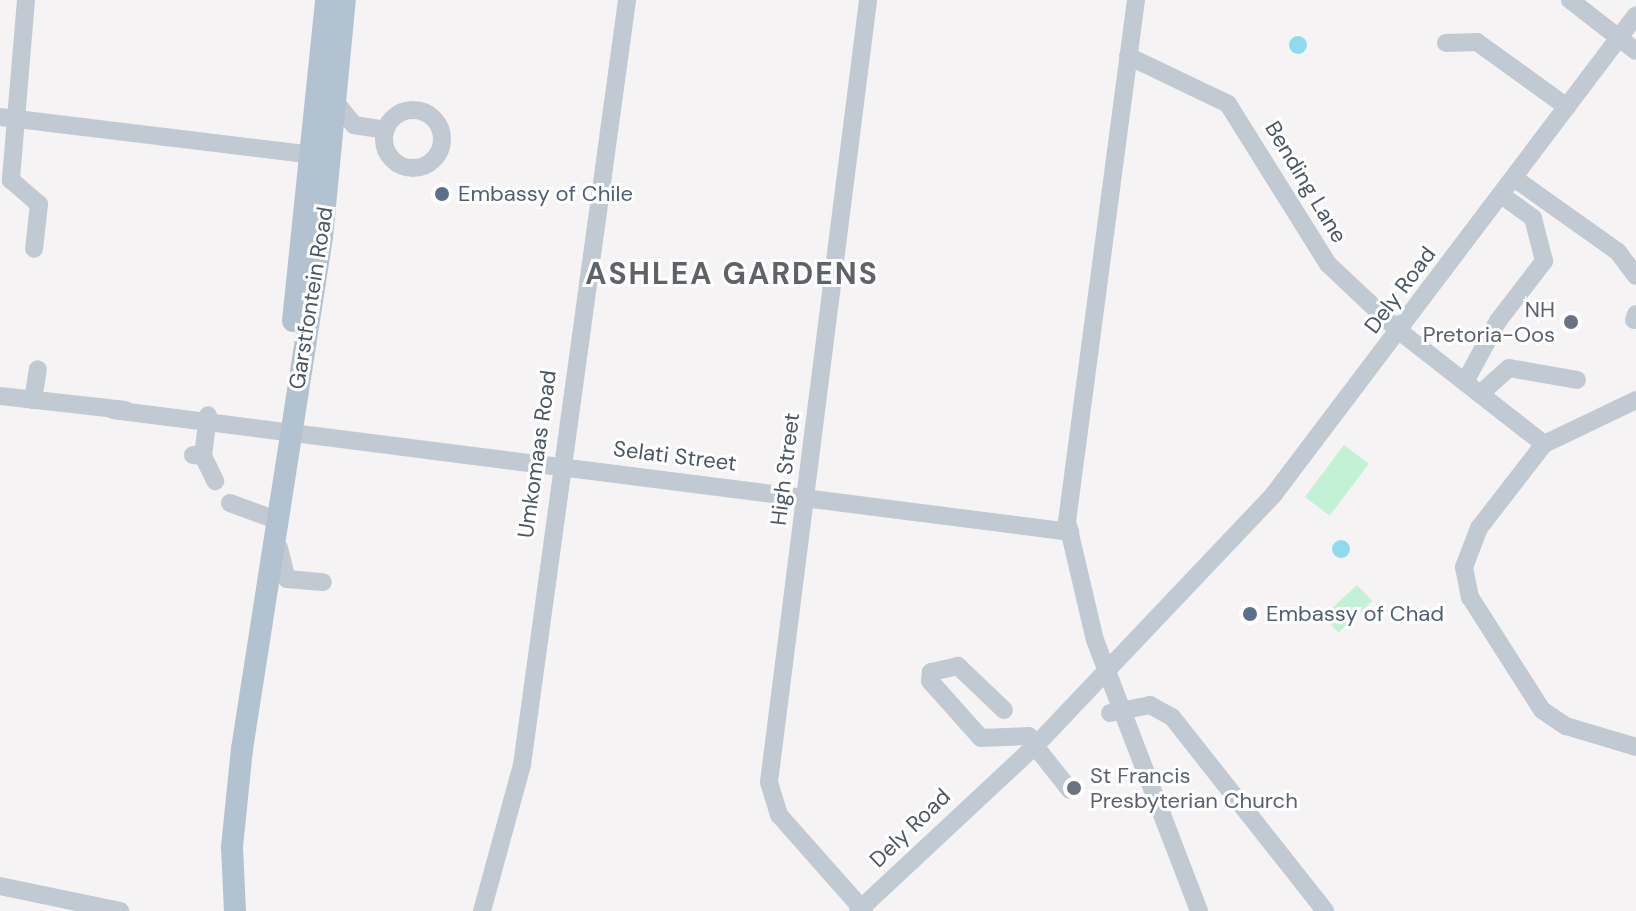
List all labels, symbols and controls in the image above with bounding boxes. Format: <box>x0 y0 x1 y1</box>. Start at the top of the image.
street label: Bending Lane <box>1259 117 1353 247</box>
place label: Embassy of Chile <box>458 181 633 207</box>
marker: Embassy of Chile <box>433 185 451 203</box>
street label: Garstfontein Road <box>284 205 338 391</box>
street label: Dely Road <box>1359 241 1441 339</box>
district label: ASHLEA GARDENS <box>585 256 879 292</box>
place label: NH Pretoria-Oos <box>1423 296 1555 348</box>
marker: NH Pretoria-Oos <box>1562 313 1580 331</box>
street label: Umkomaas Road <box>512 368 562 540</box>
street label: High Street <box>765 411 805 527</box>
street label: Selati Street <box>612 435 738 477</box>
place label: Embassy of Chad <box>1266 601 1444 627</box>
marker: Embassy of Chad <box>1241 605 1259 623</box>
place label: St Francis Presbyterian Church <box>1090 762 1298 814</box>
marker: St Francis Presbyterian Church <box>1065 779 1083 797</box>
street label: Dely Road <box>864 783 956 873</box>

